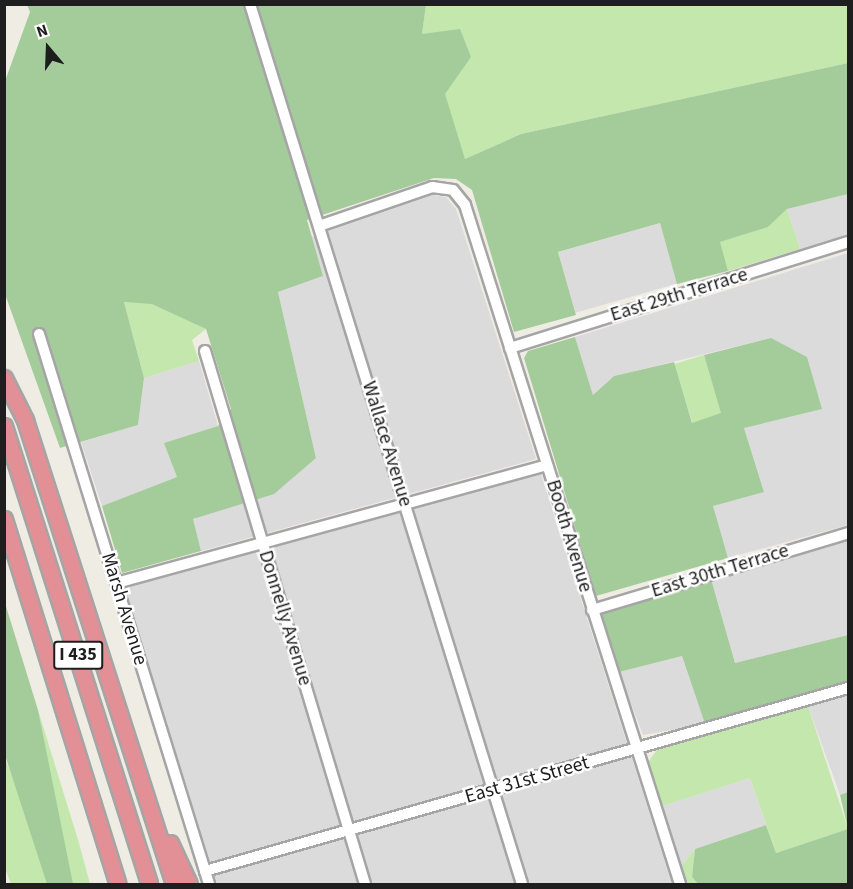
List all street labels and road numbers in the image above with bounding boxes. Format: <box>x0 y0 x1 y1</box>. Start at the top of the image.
street label: East 29th Terrace <box>607 263 751 327</box>
street label: Wallace Avenue <box>357 378 417 510</box>
street label: Booth Avenue <box>541 477 597 595</box>
street label: East 30th Terrace <box>648 539 792 603</box>
street label: Donnelly Avenue <box>253 547 317 689</box>
street label: Marsh Avenue <box>96 550 152 668</box>
road number: I 435 <box>52 640 104 670</box>
street label: East 31st Street <box>462 751 592 809</box>

